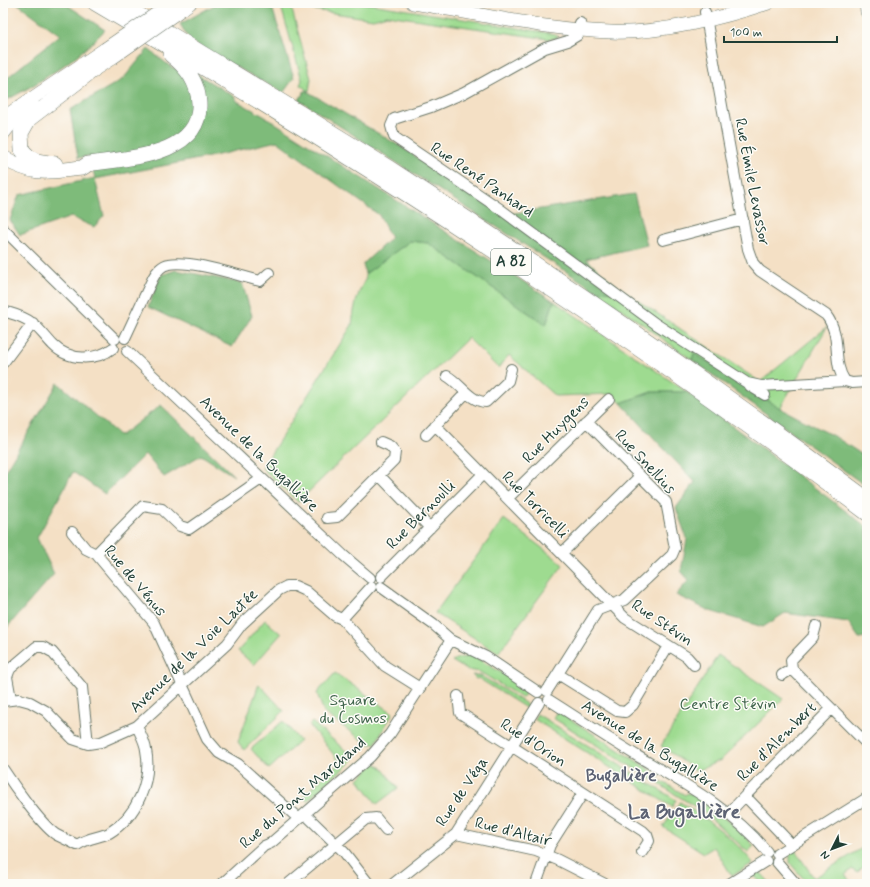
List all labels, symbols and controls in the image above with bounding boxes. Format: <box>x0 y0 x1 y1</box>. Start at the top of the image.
scale bar <box>724 18 837 44</box>
text: 100 m <box>730 25 762 41</box>
street label: Rue Émile Levassor <box>729 116 775 248</box>
street label: Rue René Panhard <box>426 138 538 222</box>
road number: A 82 <box>491 249 531 275</box>
street label: Avenue de la Bugallière <box>195 391 323 517</box>
street label: Rue Huygens <box>518 392 595 469</box>
street label: Rue Snellius <box>610 425 680 499</box>
street label: Rue Torricelli <box>497 467 573 543</box>
street label: Rue Bernoulli <box>382 476 460 554</box>
street label: Rue de Vénus <box>99 541 171 621</box>
street label: Avenue de la Voie Lactée <box>125 584 263 718</box>
street label: Rue Stévin <box>627 595 697 651</box>
park label: Square du Cosmos <box>319 690 387 729</box>
park label: Centre Stévin <box>680 694 776 715</box>
street label: Avenue de la Bugallière <box>578 696 722 796</box>
street label: Rue d'Alembert <box>733 698 821 786</box>
street label: Rue d'Orion <box>496 714 570 772</box>
street label: Rue du Pont Marchand <box>235 732 371 854</box>
street label: Rue de Véga <box>431 753 493 831</box>
district label: Bugallière <box>586 766 656 786</box>
district label: La Bugallière <box>628 799 741 828</box>
street label: Rue d'Altair <box>472 812 554 852</box>
north arrow <box>812 829 852 869</box>
text: N <box>818 848 833 862</box>

